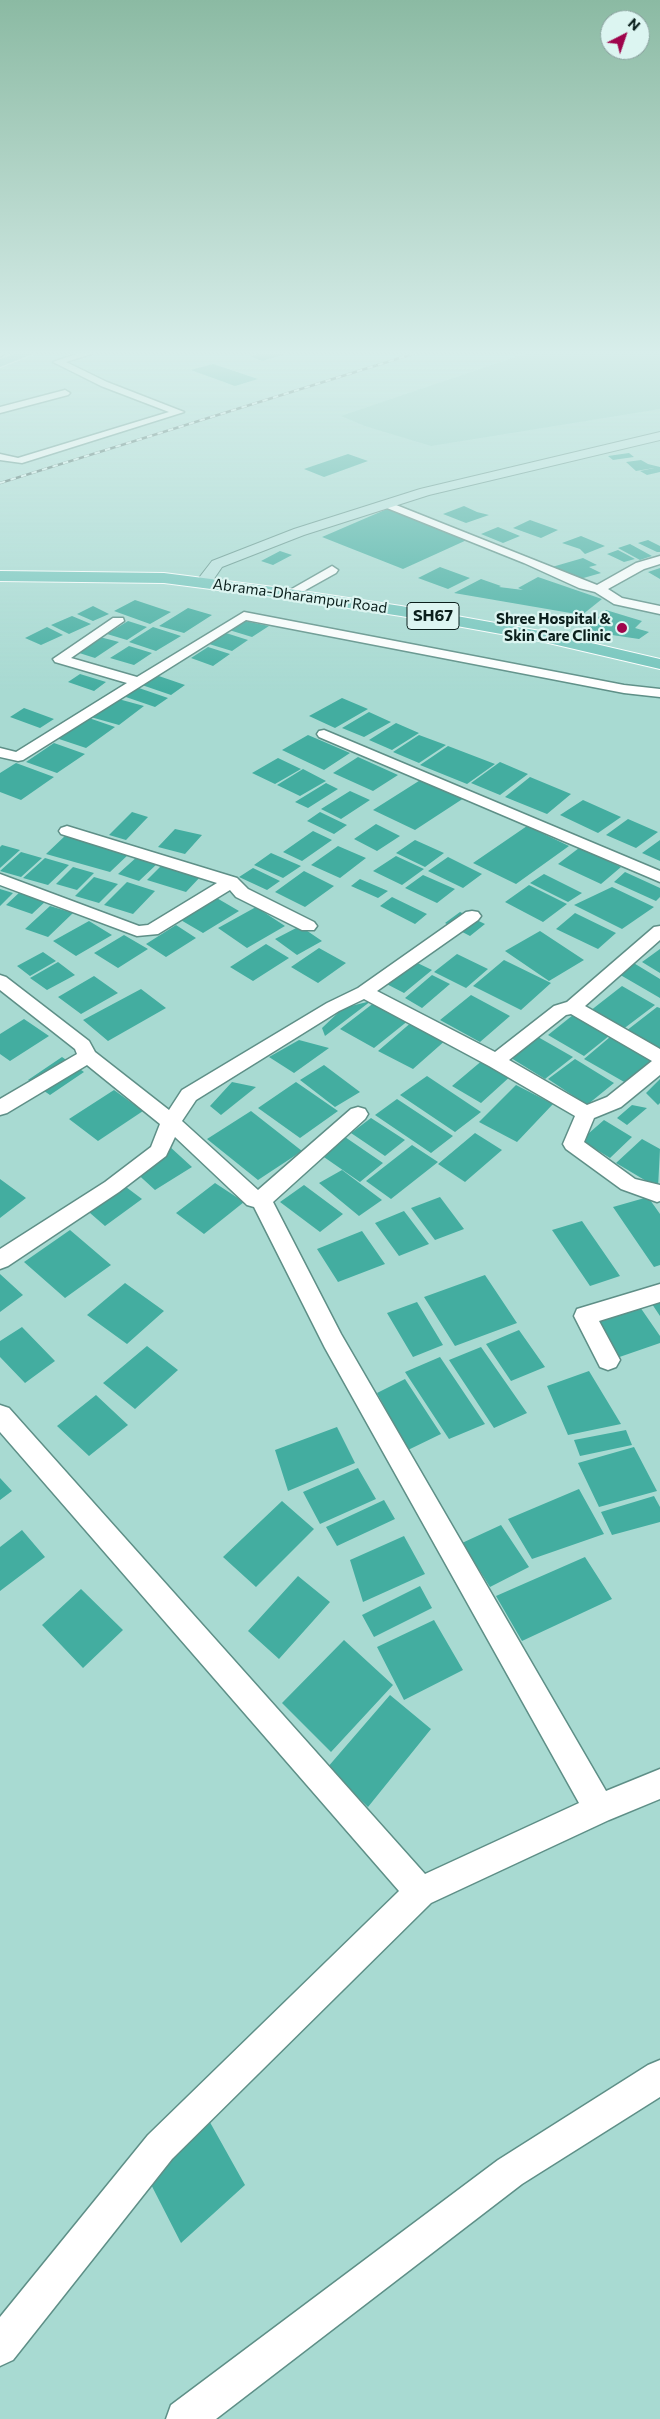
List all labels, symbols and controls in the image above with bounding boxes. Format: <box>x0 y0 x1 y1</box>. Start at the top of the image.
north arrow <box>600 10 650 60</box>
text: N <box>625 14 644 34</box>
street label: Abrama-Dharampur Road <box>212 575 388 617</box>
road number: SH67 <box>407 602 459 630</box>
place label: Shree Hospital & Skin Care Clinic <box>496 610 611 645</box>
marker: Shree Hospital & Skin Care Clinic <box>615 621 629 635</box>

